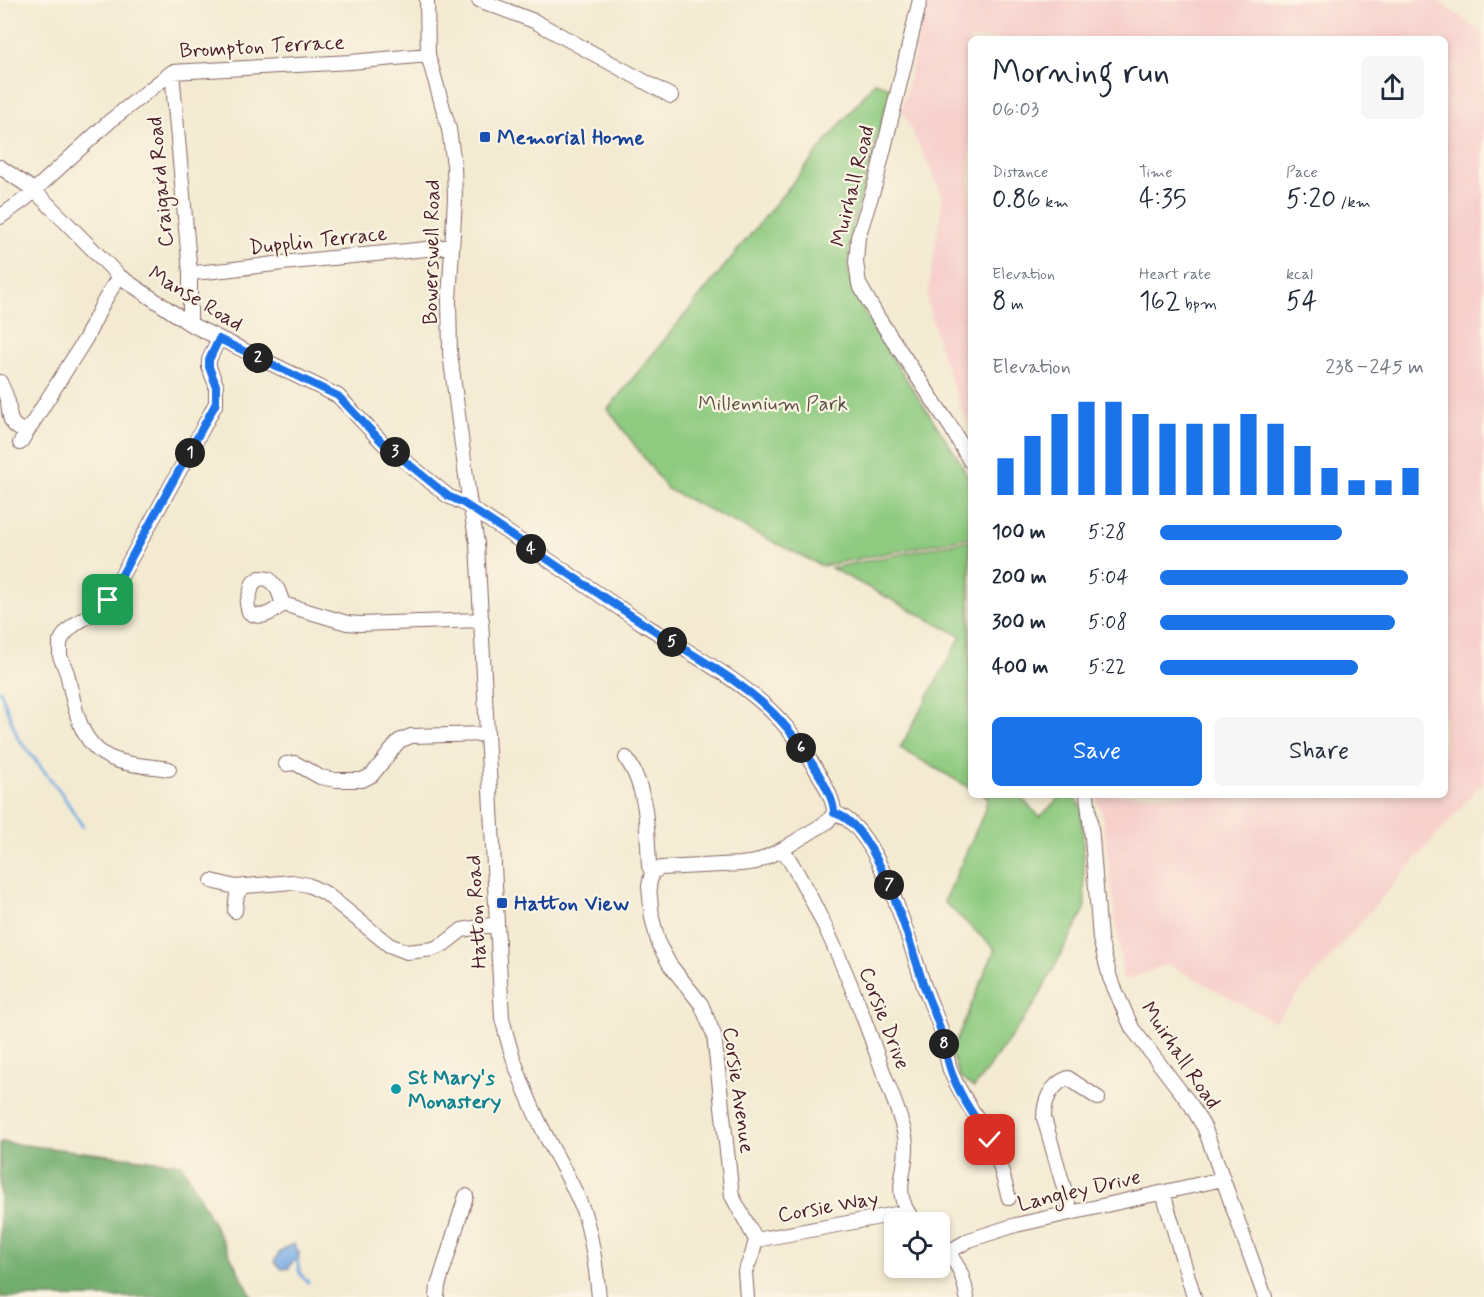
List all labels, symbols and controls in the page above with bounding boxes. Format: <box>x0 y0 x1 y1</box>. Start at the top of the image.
street label: Brompton Terrace <box>179 29 345 65</box>
text: Morning run <box>992 51 1170 95</box>
button: share <box>1361 56 1424 119</box>
text: 06:03 <box>992 96 1039 123</box>
street label: Craigard Road <box>141 115 182 248</box>
street label: Muirhall Road <box>824 123 882 250</box>
place label: Memorial Home <box>497 124 644 152</box>
marker: Memorial Home <box>478 130 492 144</box>
text: Distance <box>992 162 1048 183</box>
text: Time <box>1139 162 1173 183</box>
text: Pace <box>1286 162 1318 183</box>
street label: Bowerswell Road <box>417 179 447 325</box>
text: 0.86 <box>992 183 1041 217</box>
text: 4:35 <box>1139 183 1187 217</box>
text: 5:20 <box>1286 183 1336 217</box>
text: km <box>1041 192 1069 213</box>
text: /km <box>1336 192 1371 213</box>
street label: Dupplin Terrace <box>248 220 389 262</box>
street label: Manse Road <box>143 260 248 338</box>
text: Elevation <box>992 264 1055 285</box>
text: Heart rate <box>1139 264 1211 285</box>
text: kcal <box>1286 264 1313 285</box>
text: 8 <box>992 285 1007 319</box>
text: 162 <box>1139 285 1181 319</box>
text: 54 <box>1286 285 1317 319</box>
text: m <box>1007 294 1024 315</box>
text: bpm <box>1181 294 1217 315</box>
pin: 2 <box>243 343 273 373</box>
text: 2 <box>254 347 262 368</box>
text: Elevation <box>992 354 1071 381</box>
text: 238–245 m <box>1325 354 1424 381</box>
park label: Millennium Park <box>698 390 848 418</box>
pin: 3 <box>380 437 410 467</box>
pin: 1 <box>175 438 205 468</box>
text: 3 <box>391 441 399 462</box>
text: 1 <box>186 442 194 463</box>
text: 100 m <box>992 519 1046 546</box>
text: 5:28 <box>1088 519 1126 546</box>
pin: 4 <box>516 534 546 564</box>
text: 4 <box>526 538 536 559</box>
text: 200 m <box>992 564 1047 591</box>
text: 5:04 <box>1088 564 1129 591</box>
pin <box>82 574 133 625</box>
icon: arrive <box>91 583 124 616</box>
text: 300 m <box>992 609 1046 636</box>
text: 5:08 <box>1088 609 1127 636</box>
pin: 5 <box>657 627 687 657</box>
text: 5 <box>667 631 677 652</box>
text: 400 m <box>992 654 1048 681</box>
text: 5:22 <box>1088 654 1126 681</box>
button: Save <box>992 717 1202 786</box>
button: Share <box>1214 717 1424 786</box>
pin: 6 <box>786 733 816 763</box>
text: 6 <box>797 737 805 758</box>
street label: Hatton Road <box>460 854 494 970</box>
pin: 7 <box>874 870 904 900</box>
text: 7 <box>884 874 894 895</box>
place label: Hatton View <box>514 890 629 918</box>
marker: Hatton View <box>495 896 509 910</box>
street label: Corsie Drive <box>852 963 916 1074</box>
street label: Muirhall Road <box>1134 996 1226 1115</box>
street label: Corsie Avenue <box>715 1025 761 1155</box>
pin: 8 <box>929 1029 959 1059</box>
text: 8 <box>939 1033 949 1054</box>
place label: St Mary's Monastery <box>408 1064 502 1116</box>
marker: St Mary's Monastery <box>389 1082 403 1096</box>
pin <box>964 1114 1015 1165</box>
icon: check <box>973 1123 1006 1156</box>
street label: Langley Drive <box>1015 1163 1144 1220</box>
street label: Corsie Way <box>776 1184 881 1230</box>
map controls <box>884 1212 950 1278</box>
button: locate <box>884 1212 950 1278</box>

